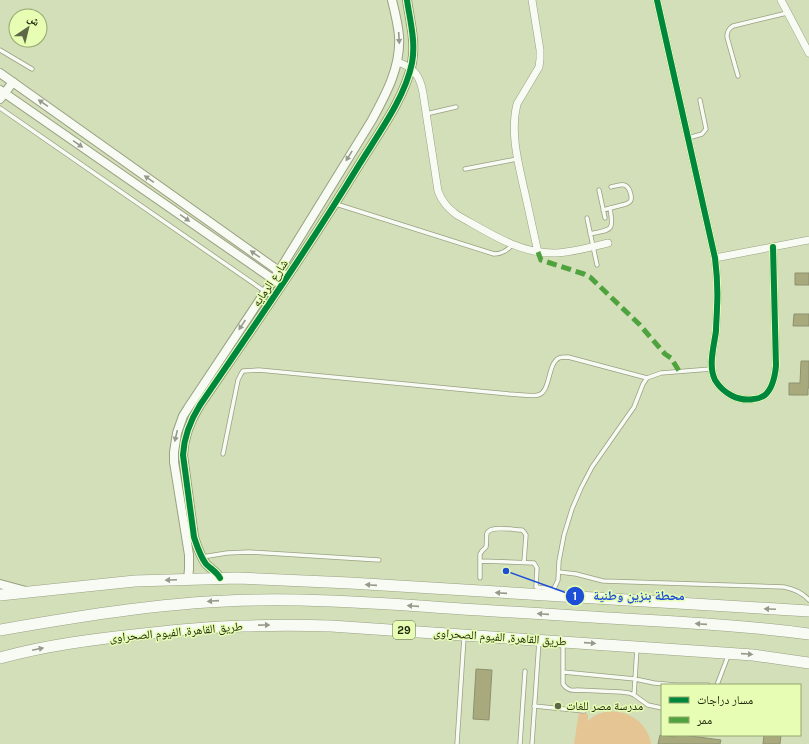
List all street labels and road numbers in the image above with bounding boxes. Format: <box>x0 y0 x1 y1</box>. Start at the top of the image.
street label: شارع الرمايه <box>249 257 292 310</box>
street label: طريق القاهرة, الفيوم الصحراوى <box>109 619 243 646</box>
road number: 29 <box>393 621 415 639</box>
street label: طريق القاهرة, الفيوم الصحراوى <box>433 625 567 650</box>

